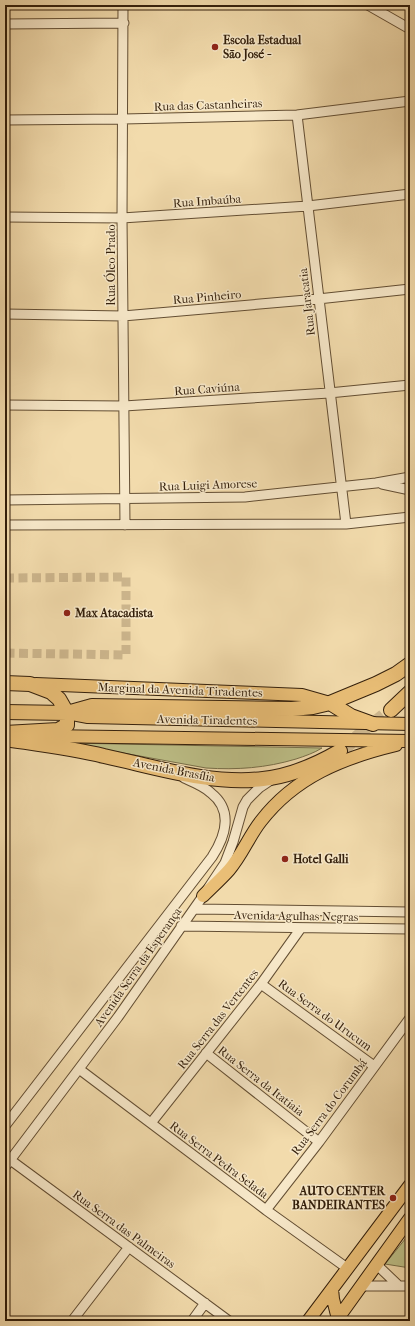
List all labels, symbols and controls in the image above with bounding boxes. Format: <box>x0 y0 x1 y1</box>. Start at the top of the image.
place label: Escola Estadual São José - <box>223 33 302 62</box>
marker: Escola Estadual São José - <box>210 42 220 52</box>
street label: Rua das Castanheiras <box>153 96 263 114</box>
street label: Rua Imbaúba <box>172 192 242 210</box>
street label: Rua Óleo Prado <box>103 224 118 306</box>
street label: Rua Jaracatia <box>296 267 318 337</box>
street label: Rua Pinheiro <box>172 287 242 307</box>
street label: Rua Caviúna <box>174 380 241 398</box>
street label: Rua Luigi Amorese <box>158 476 258 494</box>
place label: Max Atacadista <box>74 606 153 620</box>
marker: Max Atacadista <box>62 608 72 618</box>
street label: Marginal da Avenida Tiradentes <box>97 680 263 700</box>
street label: Avenida Tiradentes <box>156 712 258 728</box>
street label: Avenida Brasília <box>131 755 217 785</box>
place label: Hotel Galli <box>293 852 349 866</box>
marker: Hotel Galli <box>280 854 290 864</box>
street label: Avenida Serra da Esperança <box>91 904 186 1031</box>
street label: Avenida Agulhas Negras <box>233 908 359 924</box>
street label: Rua Serra das Vertentes <box>175 966 262 1072</box>
street label: Rua Serra do Urucum <box>275 976 375 1054</box>
street label: Rua Serra da Itatiaia <box>215 1043 307 1119</box>
street label: Rua Serra do Corumbá <box>288 1056 370 1158</box>
street label: Rua Serra Pedra Selada <box>167 1118 271 1202</box>
place label: AUTO CENTER BANDEIRANTES <box>292 1184 386 1212</box>
street label: Rua Serra das Palmeiras <box>70 1187 179 1271</box>
marker: AUTO CENTER BANDEIRANTES <box>388 1193 398 1203</box>

